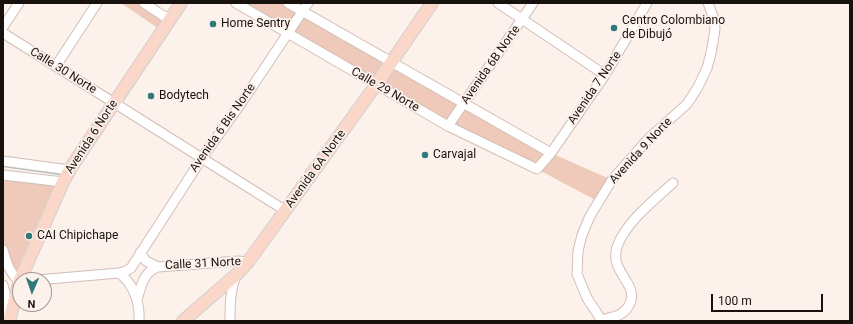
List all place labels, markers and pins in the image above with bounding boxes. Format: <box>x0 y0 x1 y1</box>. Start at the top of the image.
place label: Centro Colombiano de Dibujó <box>622 14 725 42</box>
place label: Home Sentry <box>221 17 290 31</box>
marker: Home Sentry <box>208 19 218 29</box>
marker: Centro Colombiano de Dibujó <box>609 23 619 33</box>
place label: Bodytech <box>159 89 209 103</box>
marker: Bodytech <box>146 91 156 101</box>
place label: Carvajal <box>433 148 476 162</box>
marker: Carvajal <box>420 150 430 160</box>
place label: CAI Chipichape <box>37 229 118 243</box>
marker: CAI Chipichape <box>24 231 34 241</box>

